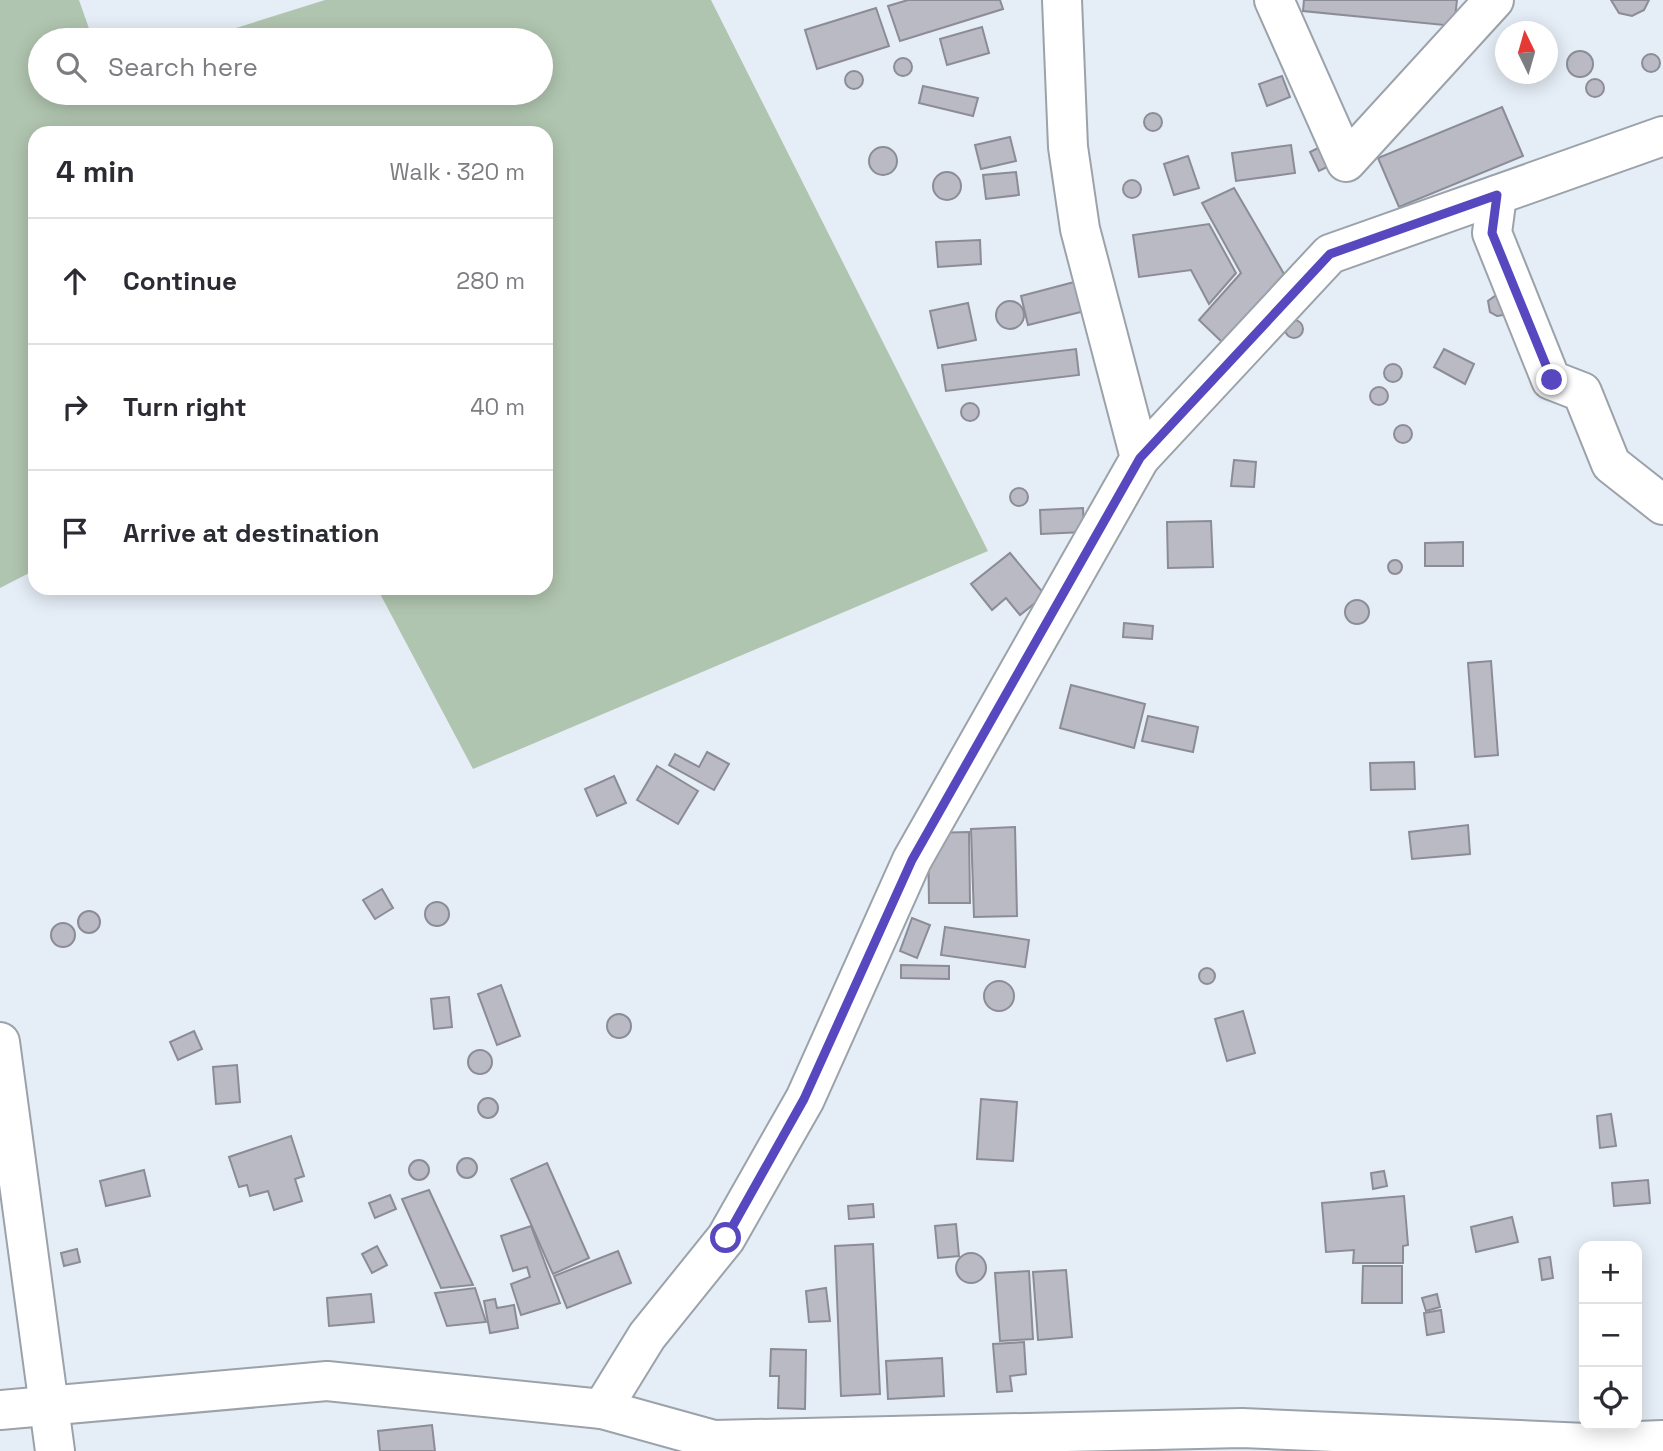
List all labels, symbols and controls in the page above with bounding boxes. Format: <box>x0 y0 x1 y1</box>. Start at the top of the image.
north arrow <box>1495 21 1558 84</box>
search box <box>28 28 553 105</box>
icon: search <box>52 48 90 86</box>
text: Search here <box>108 50 258 84</box>
text: 4 min <box>56 152 135 191</box>
text: Walk · 320 m <box>390 157 525 187</box>
icon: ahead <box>56 262 94 300</box>
text: Continue <box>123 264 237 298</box>
text: 280 m <box>456 266 525 296</box>
route end <box>1536 364 1567 395</box>
icon: right <box>56 388 94 426</box>
text: Turn right <box>123 390 247 424</box>
text: 40 m <box>470 392 525 422</box>
icon: arrive <box>56 514 94 552</box>
text: Arrive at destination <box>123 516 380 550</box>
route start <box>710 1222 741 1253</box>
map controls <box>1579 1241 1642 1430</box>
button: + <box>1579 1241 1642 1304</box>
button: − <box>1579 1304 1642 1367</box>
button: locate <box>1579 1367 1642 1430</box>

